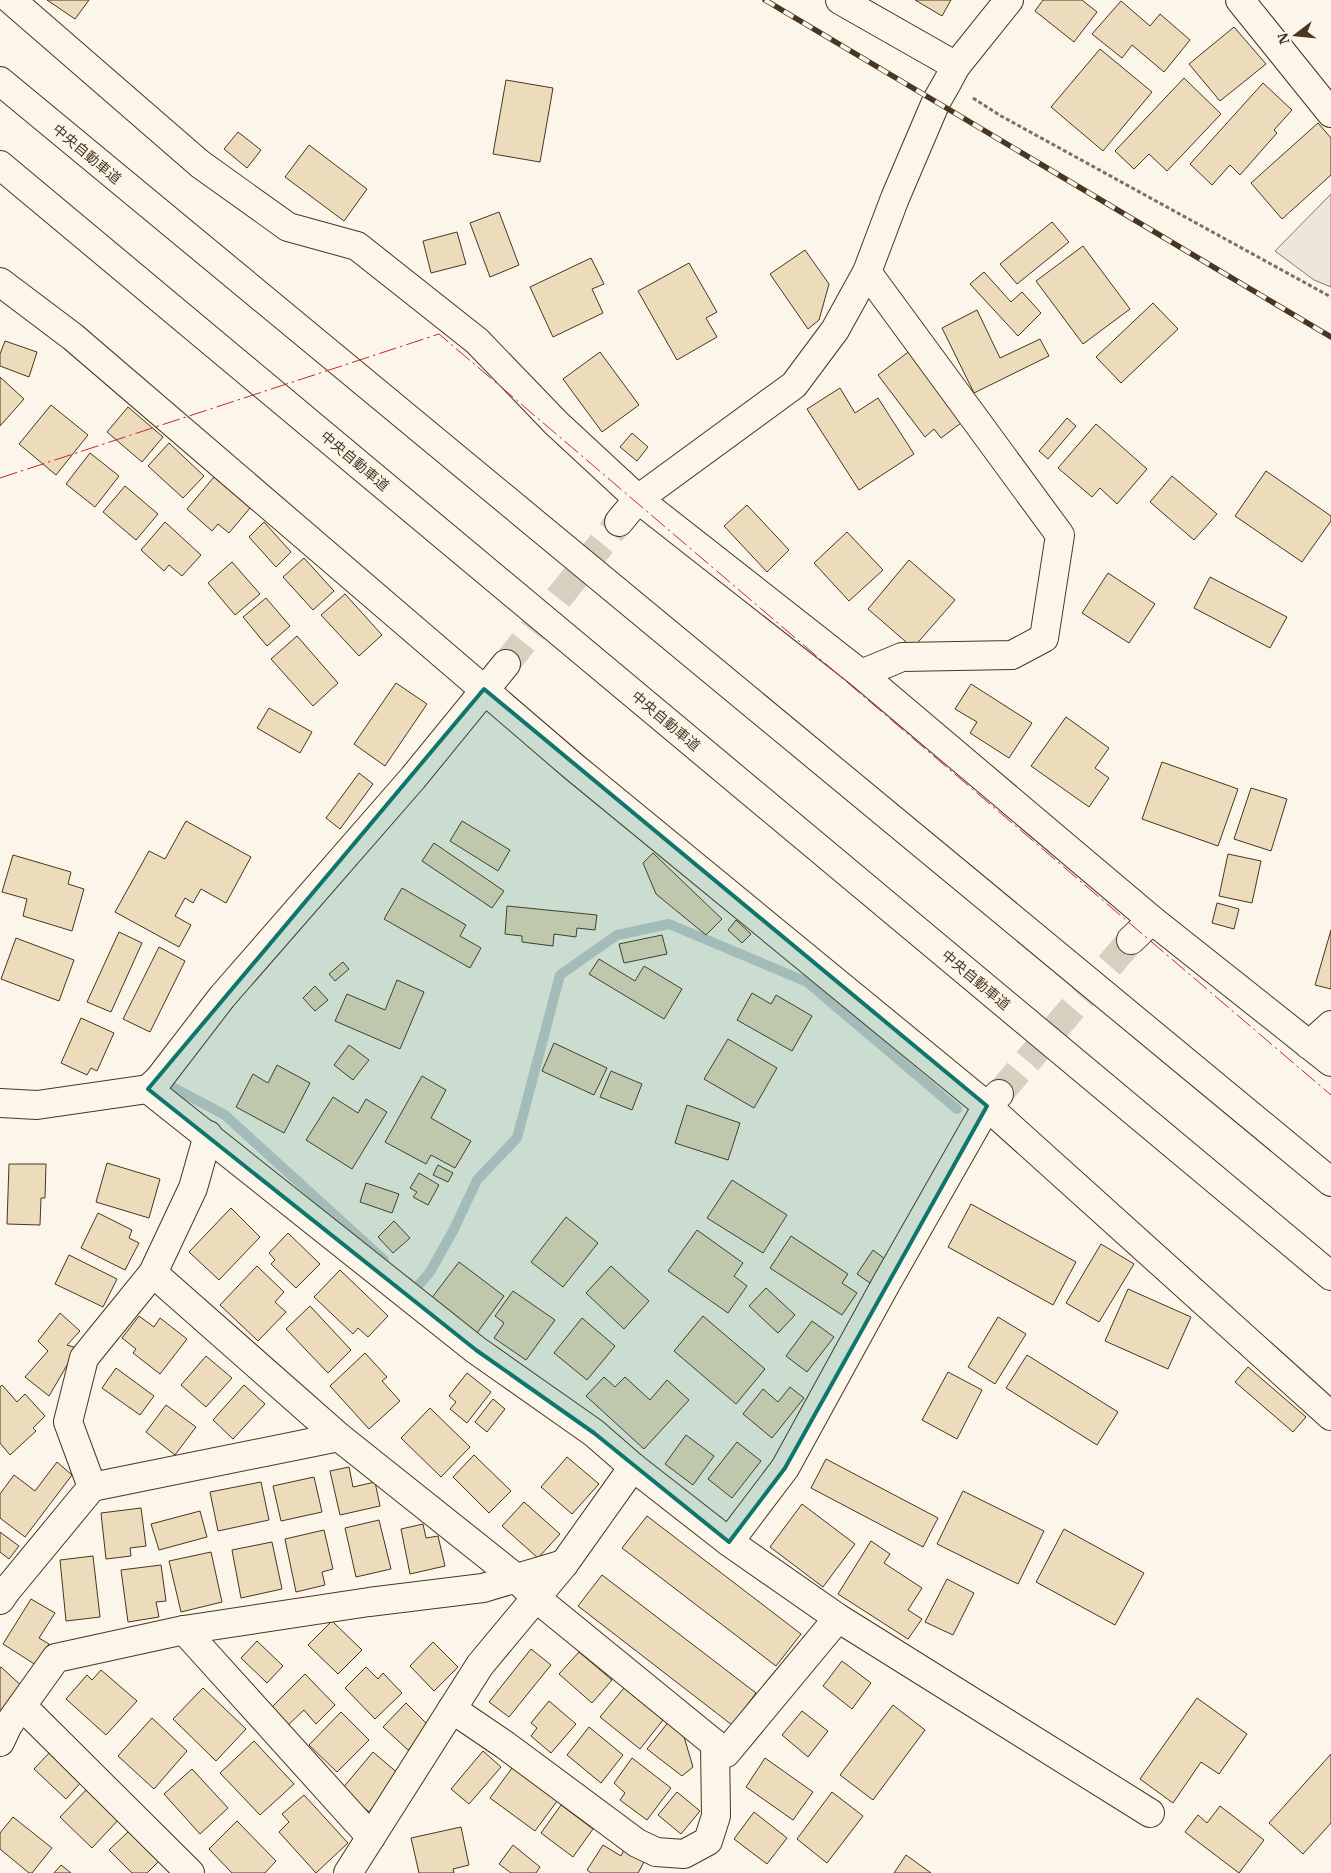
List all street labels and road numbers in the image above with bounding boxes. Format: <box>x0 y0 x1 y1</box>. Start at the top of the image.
street label: 中央自動車道 <box>49 120 125 188</box>
street label: 中央自動車道 <box>317 427 393 495</box>
street label: 中央自動車道 <box>628 687 704 755</box>
street label: 中央自動車道 <box>938 946 1014 1014</box>

